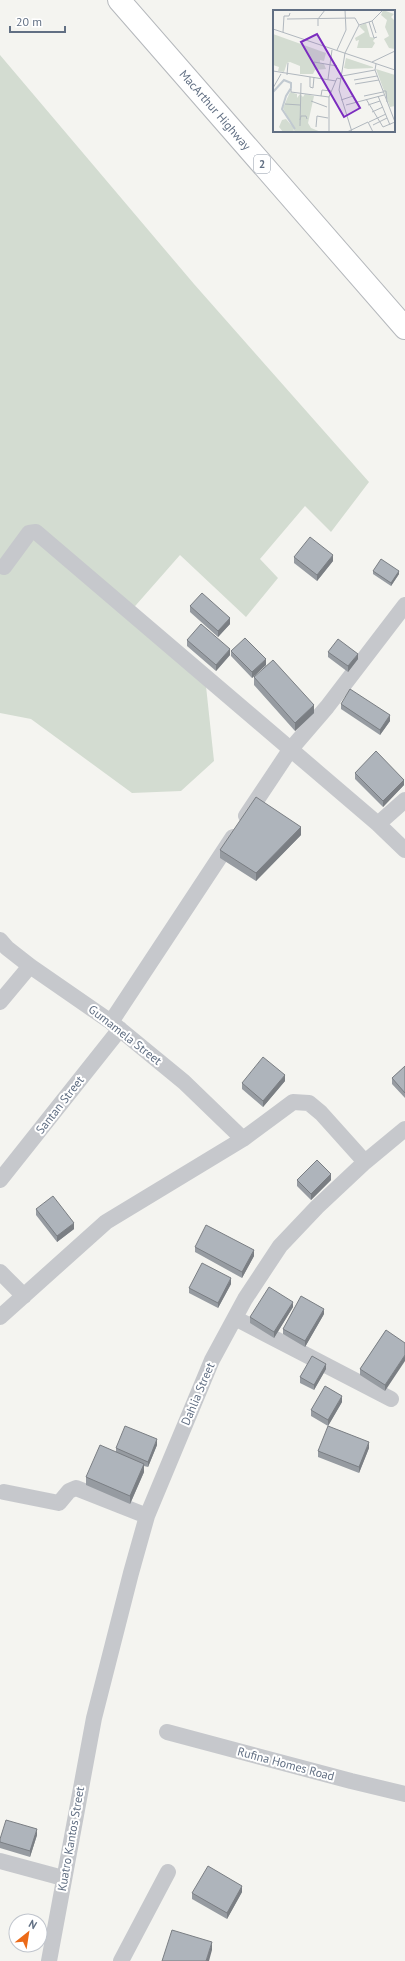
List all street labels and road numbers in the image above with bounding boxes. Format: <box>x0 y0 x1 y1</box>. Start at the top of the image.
street label: MacArthur Highway <box>176 67 255 153</box>
road number: 2 <box>254 155 270 173</box>
street label: Gumamela Street <box>86 1001 165 1068</box>
street label: Santan Street <box>32 1073 87 1137</box>
street label: Dahlia Street <box>178 1360 218 1428</box>
street label: Rufina Homes Road <box>236 1743 336 1784</box>
street label: Kuatro Kantos Street <box>54 1785 87 1892</box>

